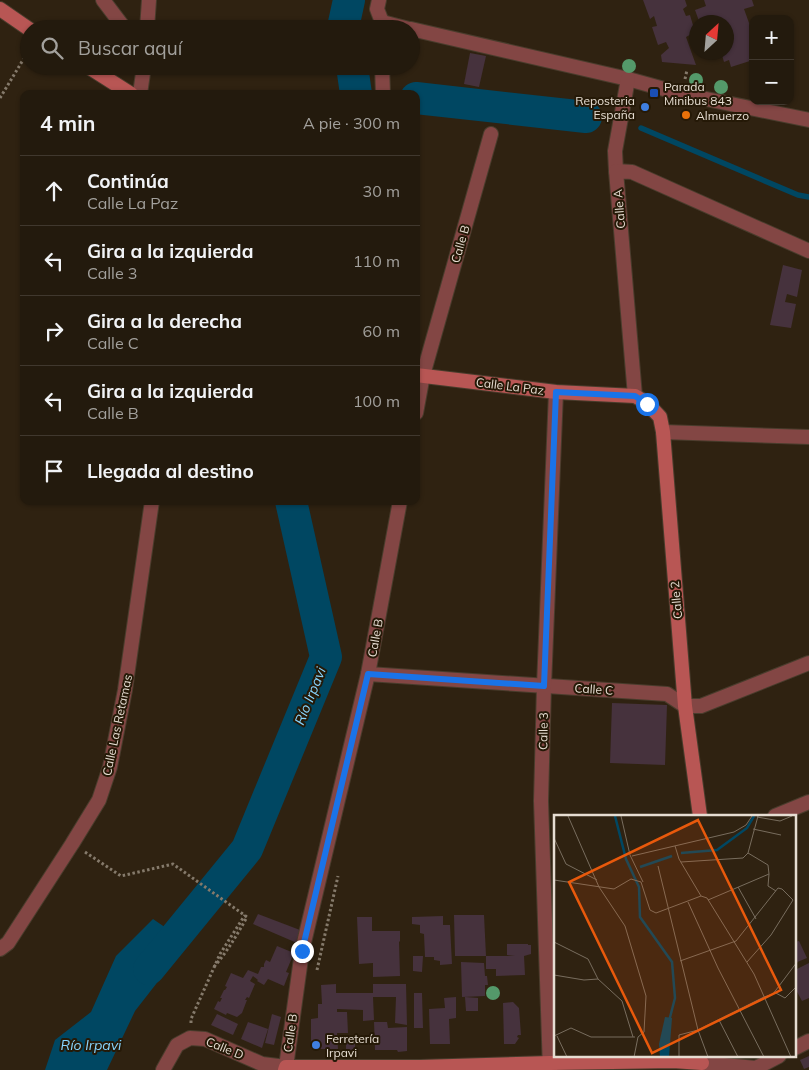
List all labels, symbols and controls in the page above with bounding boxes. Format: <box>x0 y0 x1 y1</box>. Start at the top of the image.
north arrow <box>689 15 734 60</box>
map controls <box>749 15 794 105</box>
button: + <box>749 15 794 60</box>
search box <box>20 20 420 75</box>
icon: search <box>38 34 66 62</box>
text: Buscar aquí <box>78 36 182 60</box>
button: − <box>749 60 794 105</box>
place label: Parada Minibus 843 <box>664 79 732 108</box>
marker: Parada Minibus 843 <box>648 87 660 99</box>
place label: Reposteria España <box>575 93 635 122</box>
marker: Reposteria España <box>639 101 651 113</box>
place label: Almuerzo <box>696 108 749 123</box>
marker: Almuerzo <box>680 109 692 121</box>
text: 4 min <box>40 110 95 136</box>
text: A pie · 300 m <box>303 113 400 133</box>
text: Continúa <box>87 169 169 193</box>
icon: ahead <box>40 177 68 205</box>
text: 30 m <box>363 181 400 201</box>
street label: Calle A <box>610 189 628 229</box>
text: Calle La Paz <box>87 193 178 213</box>
street label: Calle B <box>447 223 473 265</box>
text: Gira a la izquierda <box>87 239 253 263</box>
icon: left <box>40 247 68 275</box>
text: 110 m <box>353 251 400 271</box>
text: Calle 3 <box>87 263 137 283</box>
text: Gira a la derecha <box>87 309 242 333</box>
icon: right <box>40 317 68 345</box>
text: 60 m <box>363 321 400 341</box>
text: Calle C <box>87 333 139 353</box>
street label: Calle La Paz <box>475 374 545 398</box>
text: Gira a la izquierda <box>87 379 253 403</box>
icon: left <box>40 387 68 415</box>
text: 100 m <box>353 391 400 411</box>
route start <box>636 393 659 416</box>
text: Calle B <box>87 403 139 423</box>
icon: arrive <box>40 457 68 485</box>
text: Llegada al destino <box>87 459 254 483</box>
street label: Calle 2 <box>667 581 685 619</box>
street label: Calle B <box>364 618 386 658</box>
water label: Río Irpavi <box>290 664 330 728</box>
street label: Calle Las Retamas <box>99 673 135 777</box>
street label: Calle C <box>574 680 614 698</box>
street label: Calle 3 <box>535 712 551 750</box>
inset map <box>554 815 796 1058</box>
route end <box>291 940 314 963</box>
street label: Calle B <box>280 1013 300 1053</box>
place label: Ferretería Irpavi <box>326 1031 379 1060</box>
street label: Calle D <box>204 1034 246 1062</box>
water label: Río Irpavi <box>61 1036 122 1054</box>
marker: Ferretería Irpavi <box>310 1039 322 1051</box>

